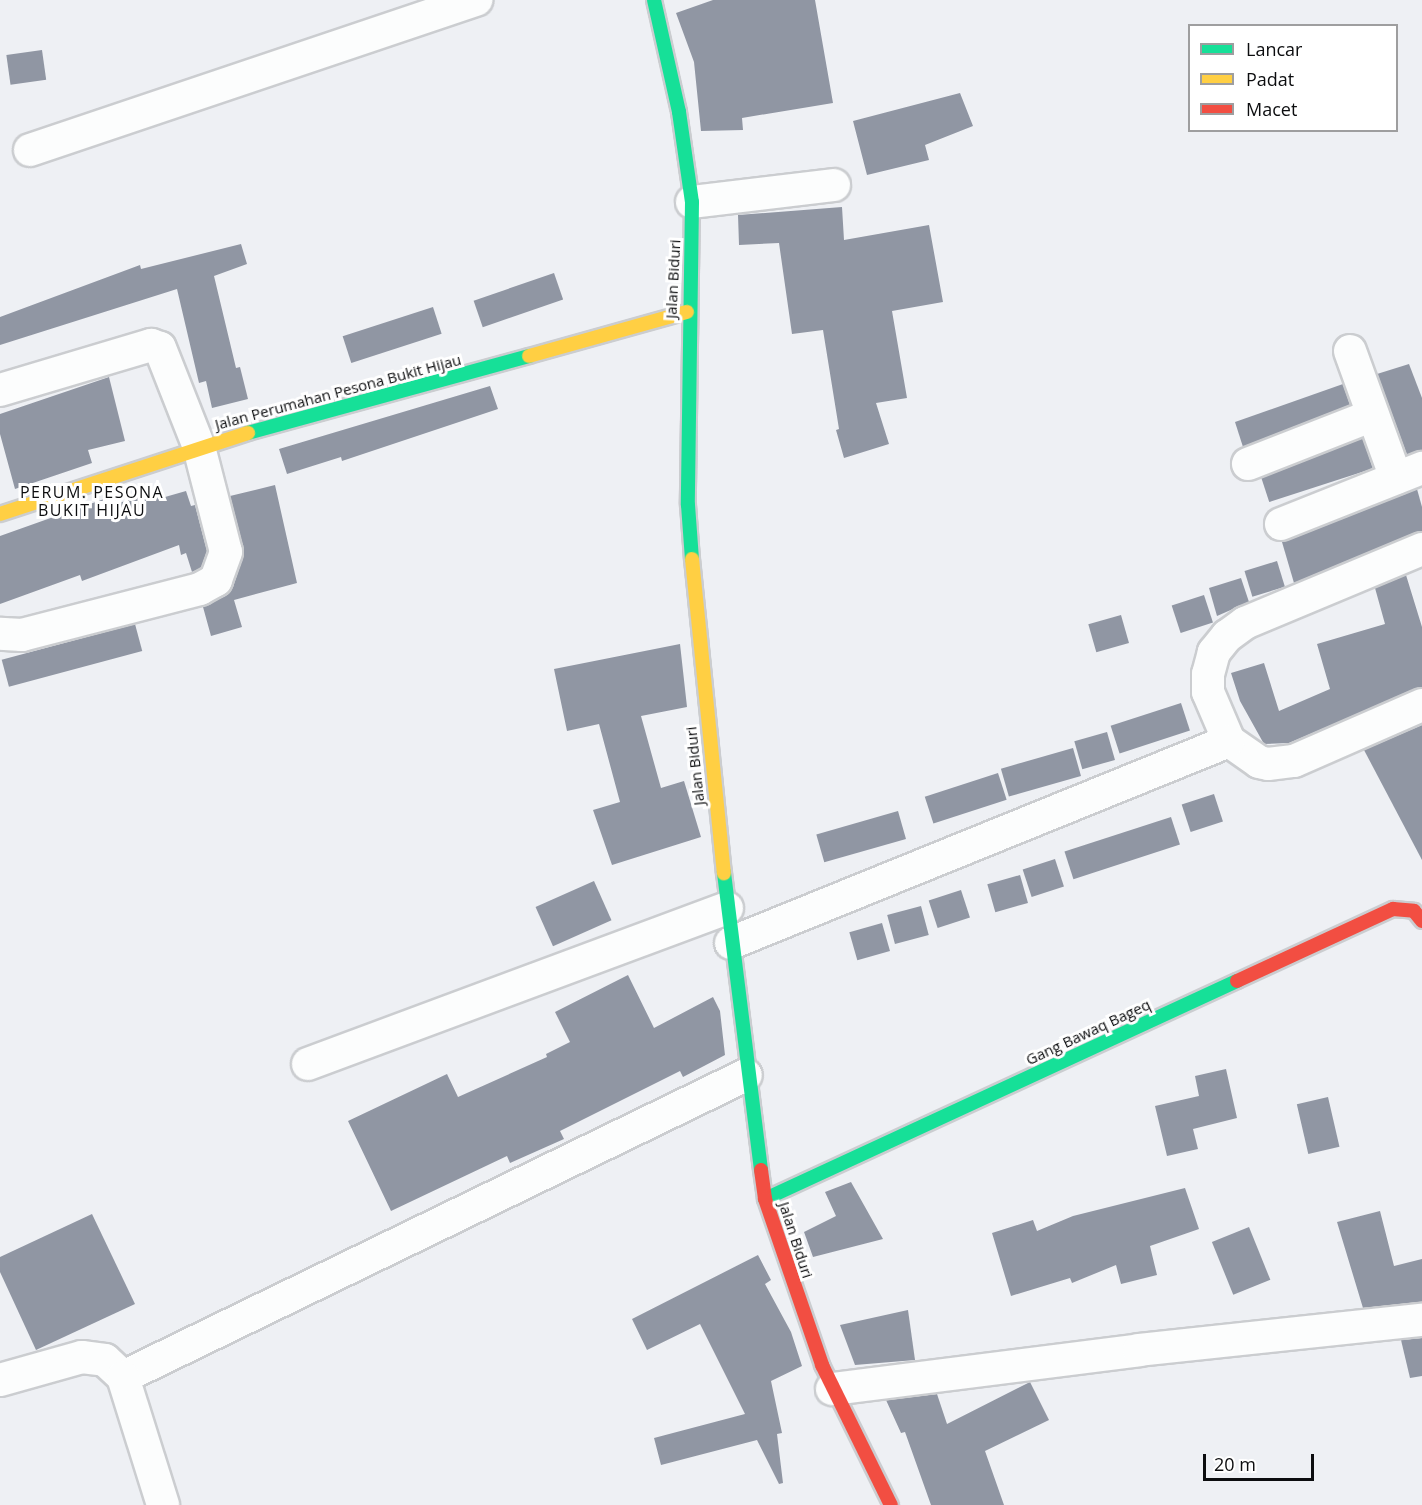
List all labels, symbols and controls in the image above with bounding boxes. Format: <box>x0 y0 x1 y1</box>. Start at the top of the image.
legend <box>1188 24 1398 132</box>
text: Lancar <box>1246 37 1302 61</box>
text: Padat <box>1246 67 1294 91</box>
text: Macet <box>1246 97 1297 121</box>
street label: Jalan Biduri <box>662 239 684 319</box>
street label: Jalan Perumahan Pesona Bukit Hijau <box>213 350 463 434</box>
district label: PERUM. PESONA BUKIT HIJAU <box>20 482 164 520</box>
street label: Jalan Biduri <box>682 726 708 806</box>
street label: Gang Bawaq Bageq <box>1023 995 1153 1069</box>
street label: Jalan Biduri <box>775 1199 817 1281</box>
scale bar <box>1206 1442 1317 1480</box>
text: 20 m <box>1214 1452 1256 1476</box>

